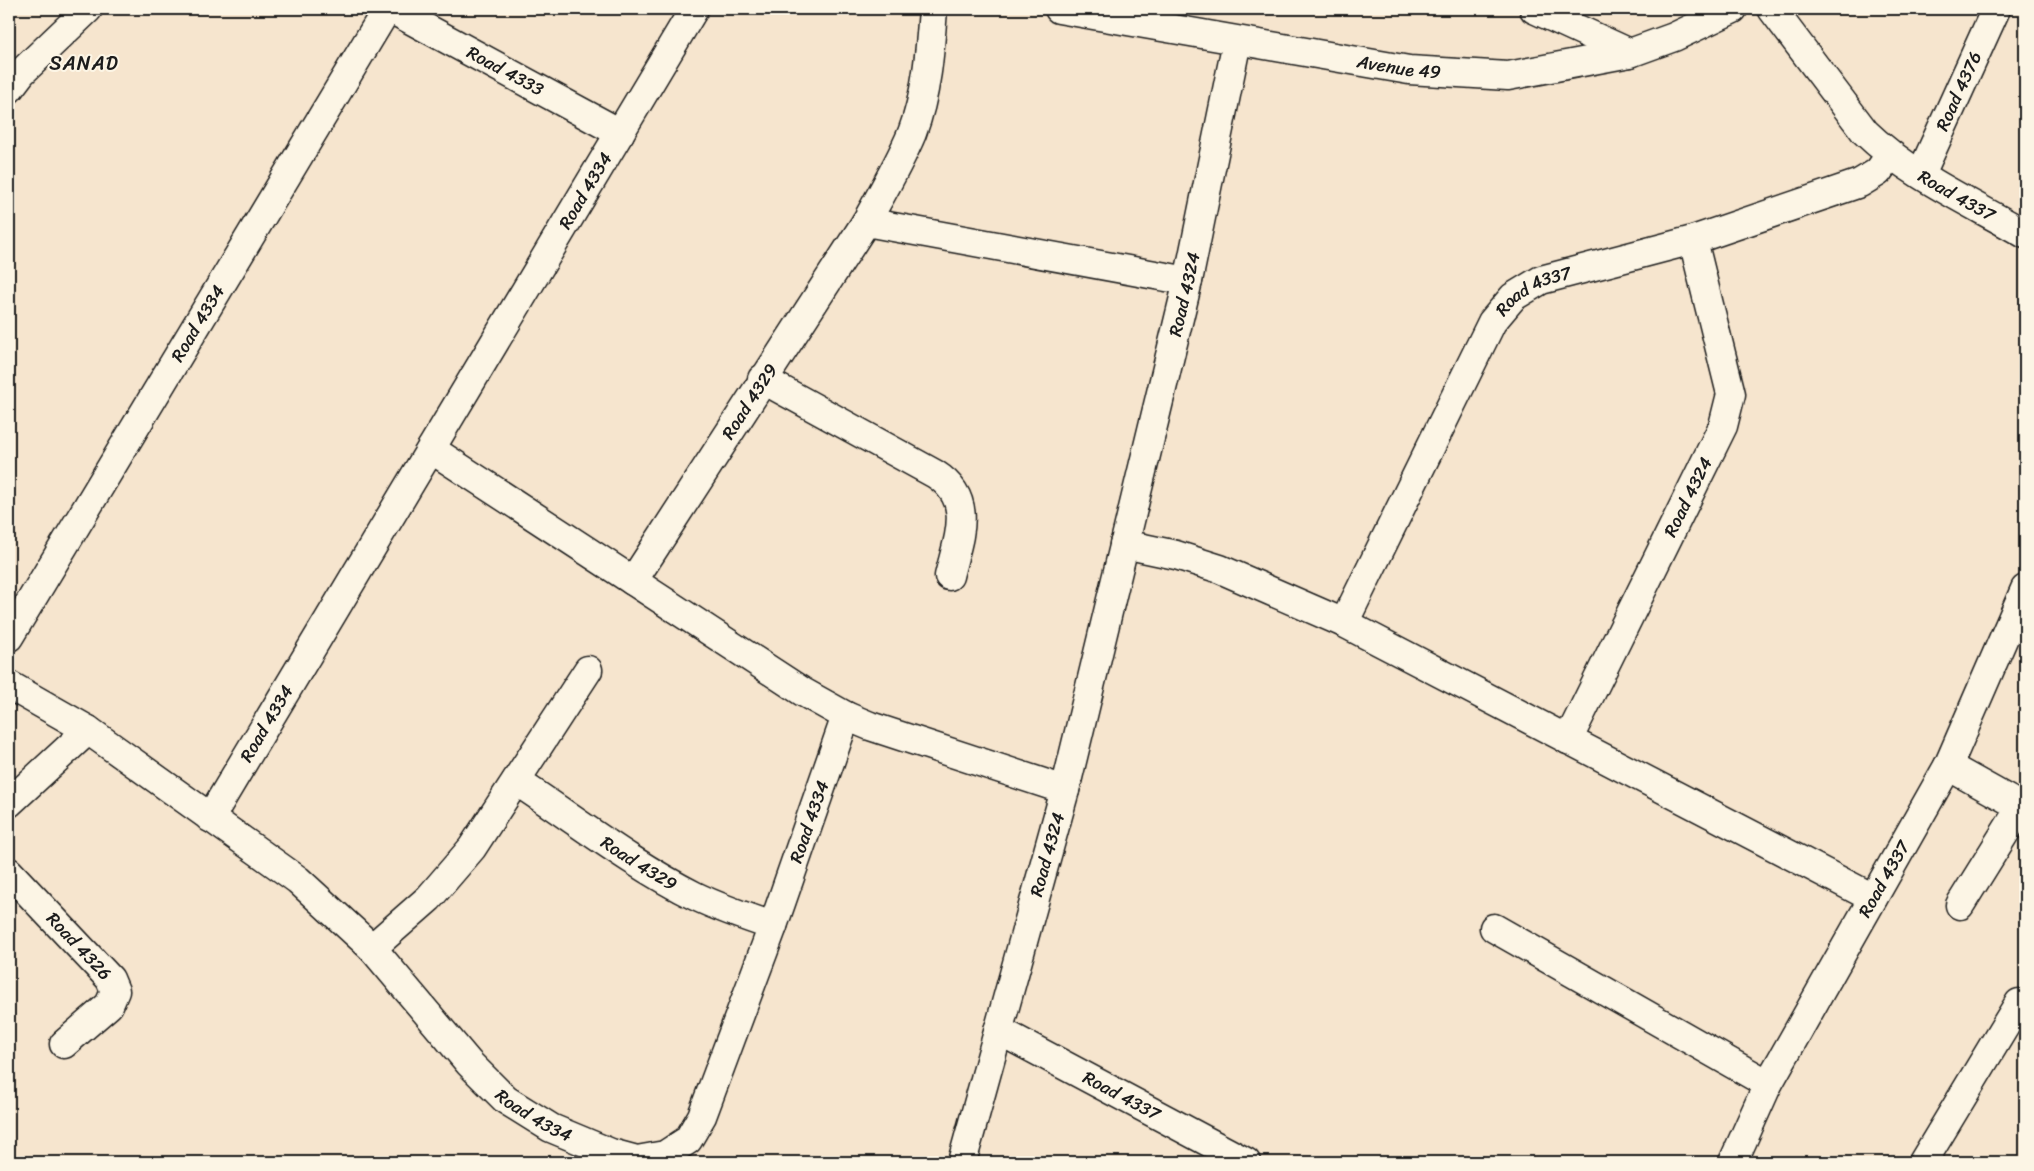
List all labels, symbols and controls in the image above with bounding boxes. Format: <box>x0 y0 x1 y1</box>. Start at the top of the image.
street label: Road 4333 <box>461 37 550 105</box>
street label: Avenue 49 <box>1354 45 1442 88</box>
district label: SANAD <box>49 46 119 81</box>
street label: Road 4376 <box>1927 46 1991 136</box>
street label: Road 4334 <box>550 146 621 236</box>
street label: Road 4337 <box>1911 161 2003 231</box>
street label: Road 4324 <box>1159 249 1210 340</box>
street label: Road 4337 <box>1487 256 1576 324</box>
street label: Road 4334 <box>162 278 234 368</box>
street label: Road 4329 <box>713 357 786 446</box>
street label: Road 4324 <box>1655 451 1721 543</box>
street label: Road 4334 <box>231 679 302 769</box>
street label: Road 4334 <box>780 776 838 868</box>
street label: Road 4324 <box>1020 809 1074 900</box>
street label: Road 4329 <box>594 827 683 900</box>
street label: Road 4337 <box>1849 833 1920 924</box>
street label: Road 4326 <box>38 904 120 988</box>
street label: Road 4337 <box>1077 1062 1168 1131</box>
street label: Road 4334 <box>487 1081 577 1151</box>

